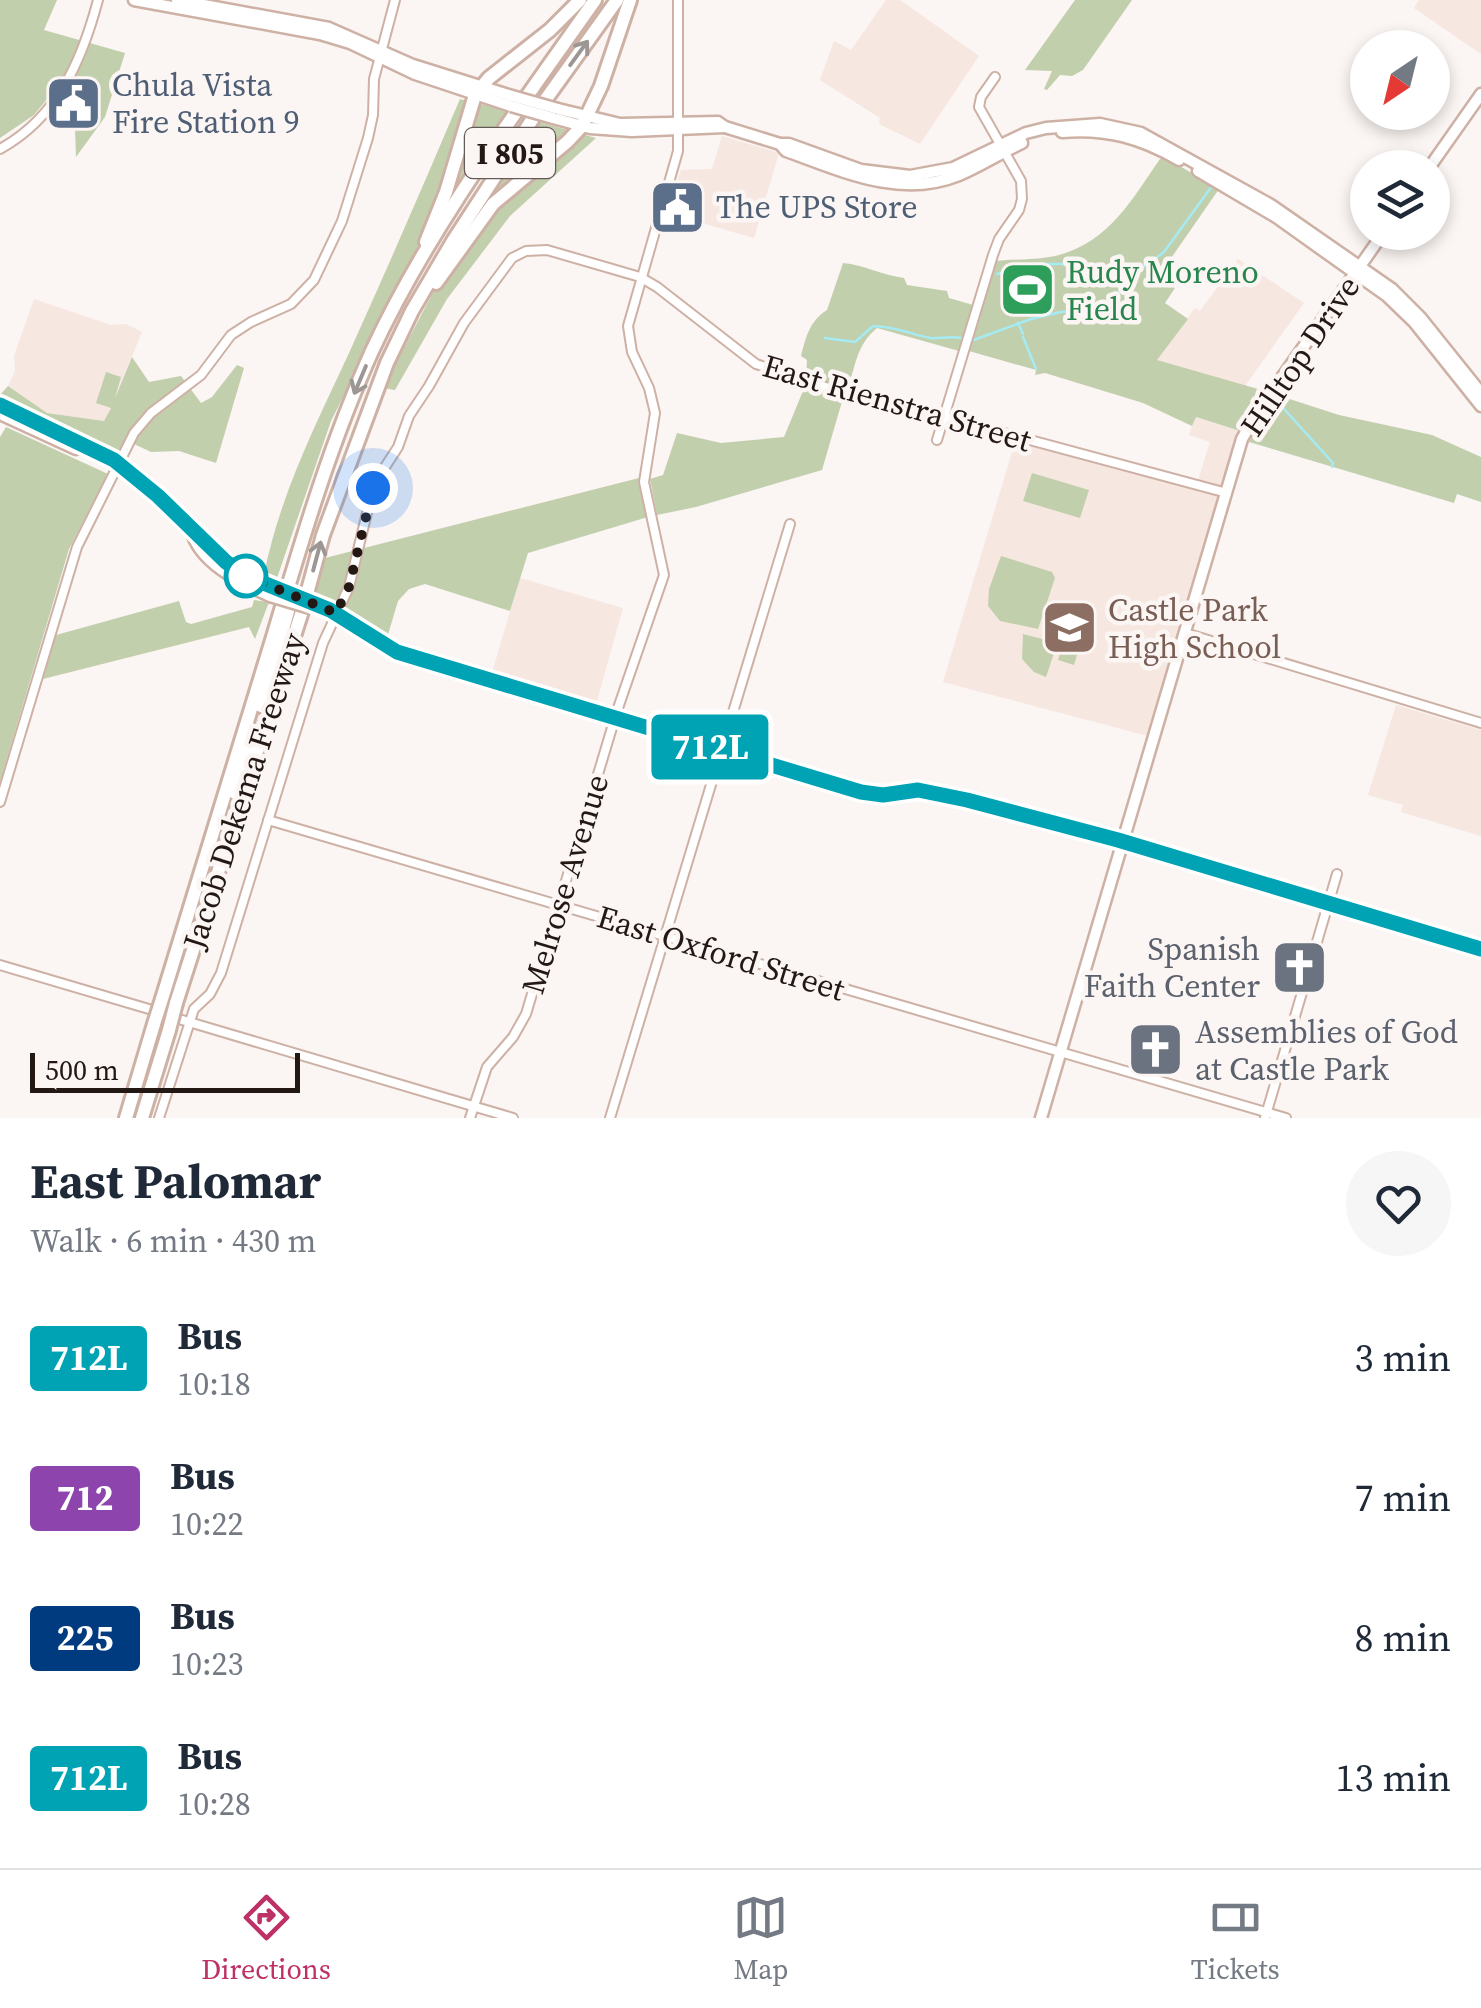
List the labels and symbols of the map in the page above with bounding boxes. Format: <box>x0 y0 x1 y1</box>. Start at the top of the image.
north arrow <box>1350 30 1450 130</box>
one-way arrow <box>568 40 589 67</box>
place label: Chula Vista Fire Station 9 <box>112 63 300 144</box>
public building icon: Chula Vista Fire Station 9 <box>43 73 103 133</box>
road number: I 805 <box>465 128 555 178</box>
public building icon: The UPS Store <box>647 177 707 237</box>
place label: The UPS Store <box>716 185 918 229</box>
place label: Rudy Moreno Field <box>1066 250 1259 331</box>
sports icon: Rudy Moreno Field <box>997 260 1057 320</box>
street label: Hilltop Drive <box>1230 267 1370 445</box>
street label: East Rienstra Street <box>758 344 1037 463</box>
one-way arrow <box>350 364 368 395</box>
your location <box>348 463 398 513</box>
one-way arrow <box>309 541 328 572</box>
unlabelled marker <box>225 555 267 597</box>
place label: Castle Park High School <box>1108 588 1281 669</box>
school or university icon: Castle Park High School <box>1039 598 1099 658</box>
street label: Jacob Dekema Freeway <box>172 627 316 956</box>
line badge: 712L <box>640 714 780 780</box>
street label: Melrose Avenue <box>511 769 619 999</box>
street label: East Oxford Street <box>592 894 851 1012</box>
place label: Spanish Faith Center <box>1084 927 1260 1008</box>
church icon: Spanish Faith Center <box>1269 937 1329 997</box>
place label: Assemblies of God at Castle Park <box>1195 1010 1458 1091</box>
church icon: Assemblies of God at Castle Park <box>1126 1020 1186 1080</box>
scale bar <box>30 1048 300 1092</box>

